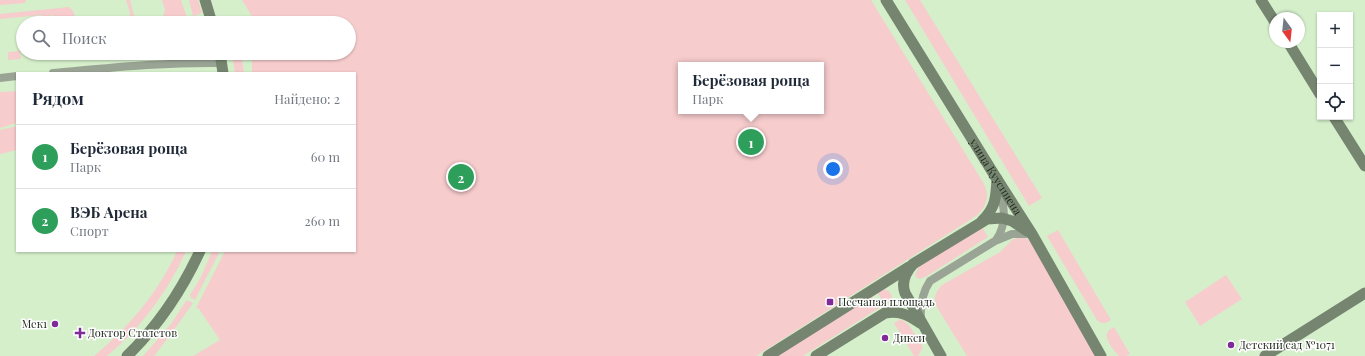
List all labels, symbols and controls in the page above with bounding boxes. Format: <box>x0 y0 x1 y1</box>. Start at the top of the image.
north arrow <box>1269 12 1305 48</box>
map controls <box>1317 12 1353 120</box>
button: + <box>1317 12 1353 48</box>
search box <box>16 16 356 60</box>
icon: search <box>30 27 52 49</box>
text: Поиск <box>62 28 107 48</box>
button: − <box>1317 48 1353 84</box>
popup <box>678 62 824 114</box>
text: Берёзовая роща <box>692 70 810 90</box>
button: locate <box>1317 84 1353 120</box>
text: Рядом <box>32 87 84 109</box>
text: Найдено: 2 <box>274 90 340 107</box>
text: Парк <box>692 90 724 107</box>
pin: 1 <box>738 127 764 157</box>
street label: улица Куусинена <box>966 135 1026 218</box>
text: Берёзовая роща <box>70 138 187 158</box>
text: 1 <box>43 148 47 165</box>
text: 60 m <box>311 148 340 165</box>
text: Парк <box>70 158 101 175</box>
your location <box>823 159 843 179</box>
pin: 2 <box>448 162 474 192</box>
text: ВЭБ Арена <box>70 202 148 222</box>
text: 2 <box>42 212 48 229</box>
text: 260 m <box>304 212 340 229</box>
text: Спорт <box>70 222 109 239</box>
place label: Песчаная площадь <box>838 294 935 309</box>
marker: Песчаная площадь <box>825 297 835 307</box>
place label: Мек1 <box>22 316 47 331</box>
marker: Мек1 <box>50 319 60 329</box>
place label: Доктор Столетов <box>88 325 177 340</box>
marker: Доктор Столетов <box>75 328 85 338</box>
place label: Дикси <box>893 330 925 345</box>
marker: Дикси <box>880 333 890 343</box>
place label: Детский сад №1071 <box>1239 337 1335 352</box>
marker: Детский сад №1071 <box>1226 340 1236 350</box>

